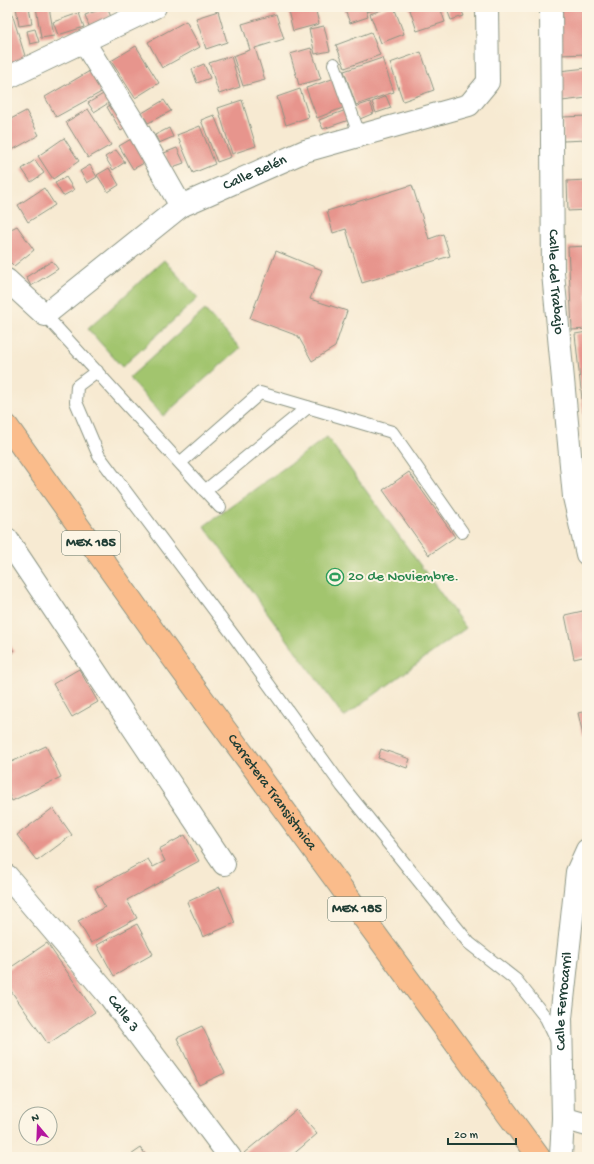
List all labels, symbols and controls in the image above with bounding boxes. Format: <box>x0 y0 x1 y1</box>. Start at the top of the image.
street label: Calle Belén <box>220 151 290 195</box>
street label: Calle del Trabajo <box>544 229 568 336</box>
road number: MEX 185 <box>62 531 120 555</box>
sports icon: 20 de Noviembre. <box>325 567 345 587</box>
place label: 20 de Noviembre. <box>348 568 459 586</box>
street label: Carretera Transistmica <box>223 731 321 855</box>
road number: MEX 185 <box>328 897 386 921</box>
street label: Calle Ferrocarril <box>552 951 577 1051</box>
street label: Calle 3 <box>103 992 143 1036</box>
north arrow <box>18 1106 58 1146</box>
text: N <box>30 1112 41 1125</box>
scale bar <box>448 1120 516 1146</box>
text: 20 m <box>454 1129 479 1143</box>

